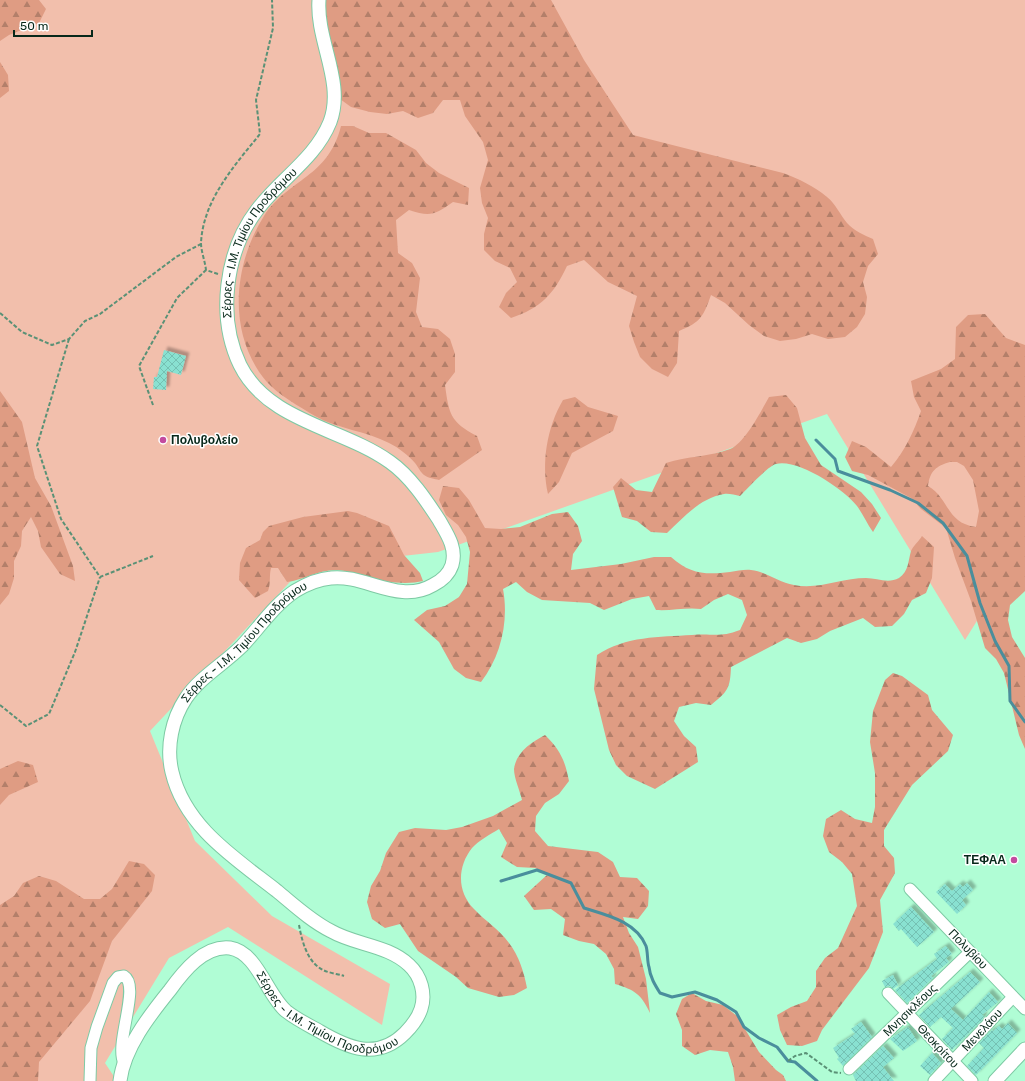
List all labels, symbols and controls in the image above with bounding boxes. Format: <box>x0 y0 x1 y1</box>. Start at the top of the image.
scale bar <box>14 12 92 38</box>
text: 50 m <box>20 19 48 33</box>
street label: Σέρρες - Ι.Μ. Τιμίου Προδρόμου <box>220 165 300 319</box>
place label: Πολυβολείο <box>171 433 238 447</box>
marker: Πολυβολείο <box>158 435 168 445</box>
street label: Σέρρες - Ι.Μ. Τιμίου Προδρόμου <box>178 579 309 705</box>
place label: ΤΕΦΑΑ <box>964 853 1006 867</box>
marker: ΤΕΦΑΑ <box>1009 855 1019 865</box>
street label: Πολυβίου <box>946 926 990 972</box>
street label: Σέρρες - Ι.Μ. Τιμίου Προδρόμου <box>253 969 401 1056</box>
street label: Μνησικλέους <box>880 981 940 1039</box>
street label: Μενελάου <box>959 1006 1005 1054</box>
street label: Θεοκρίτου <box>914 1021 962 1071</box>

